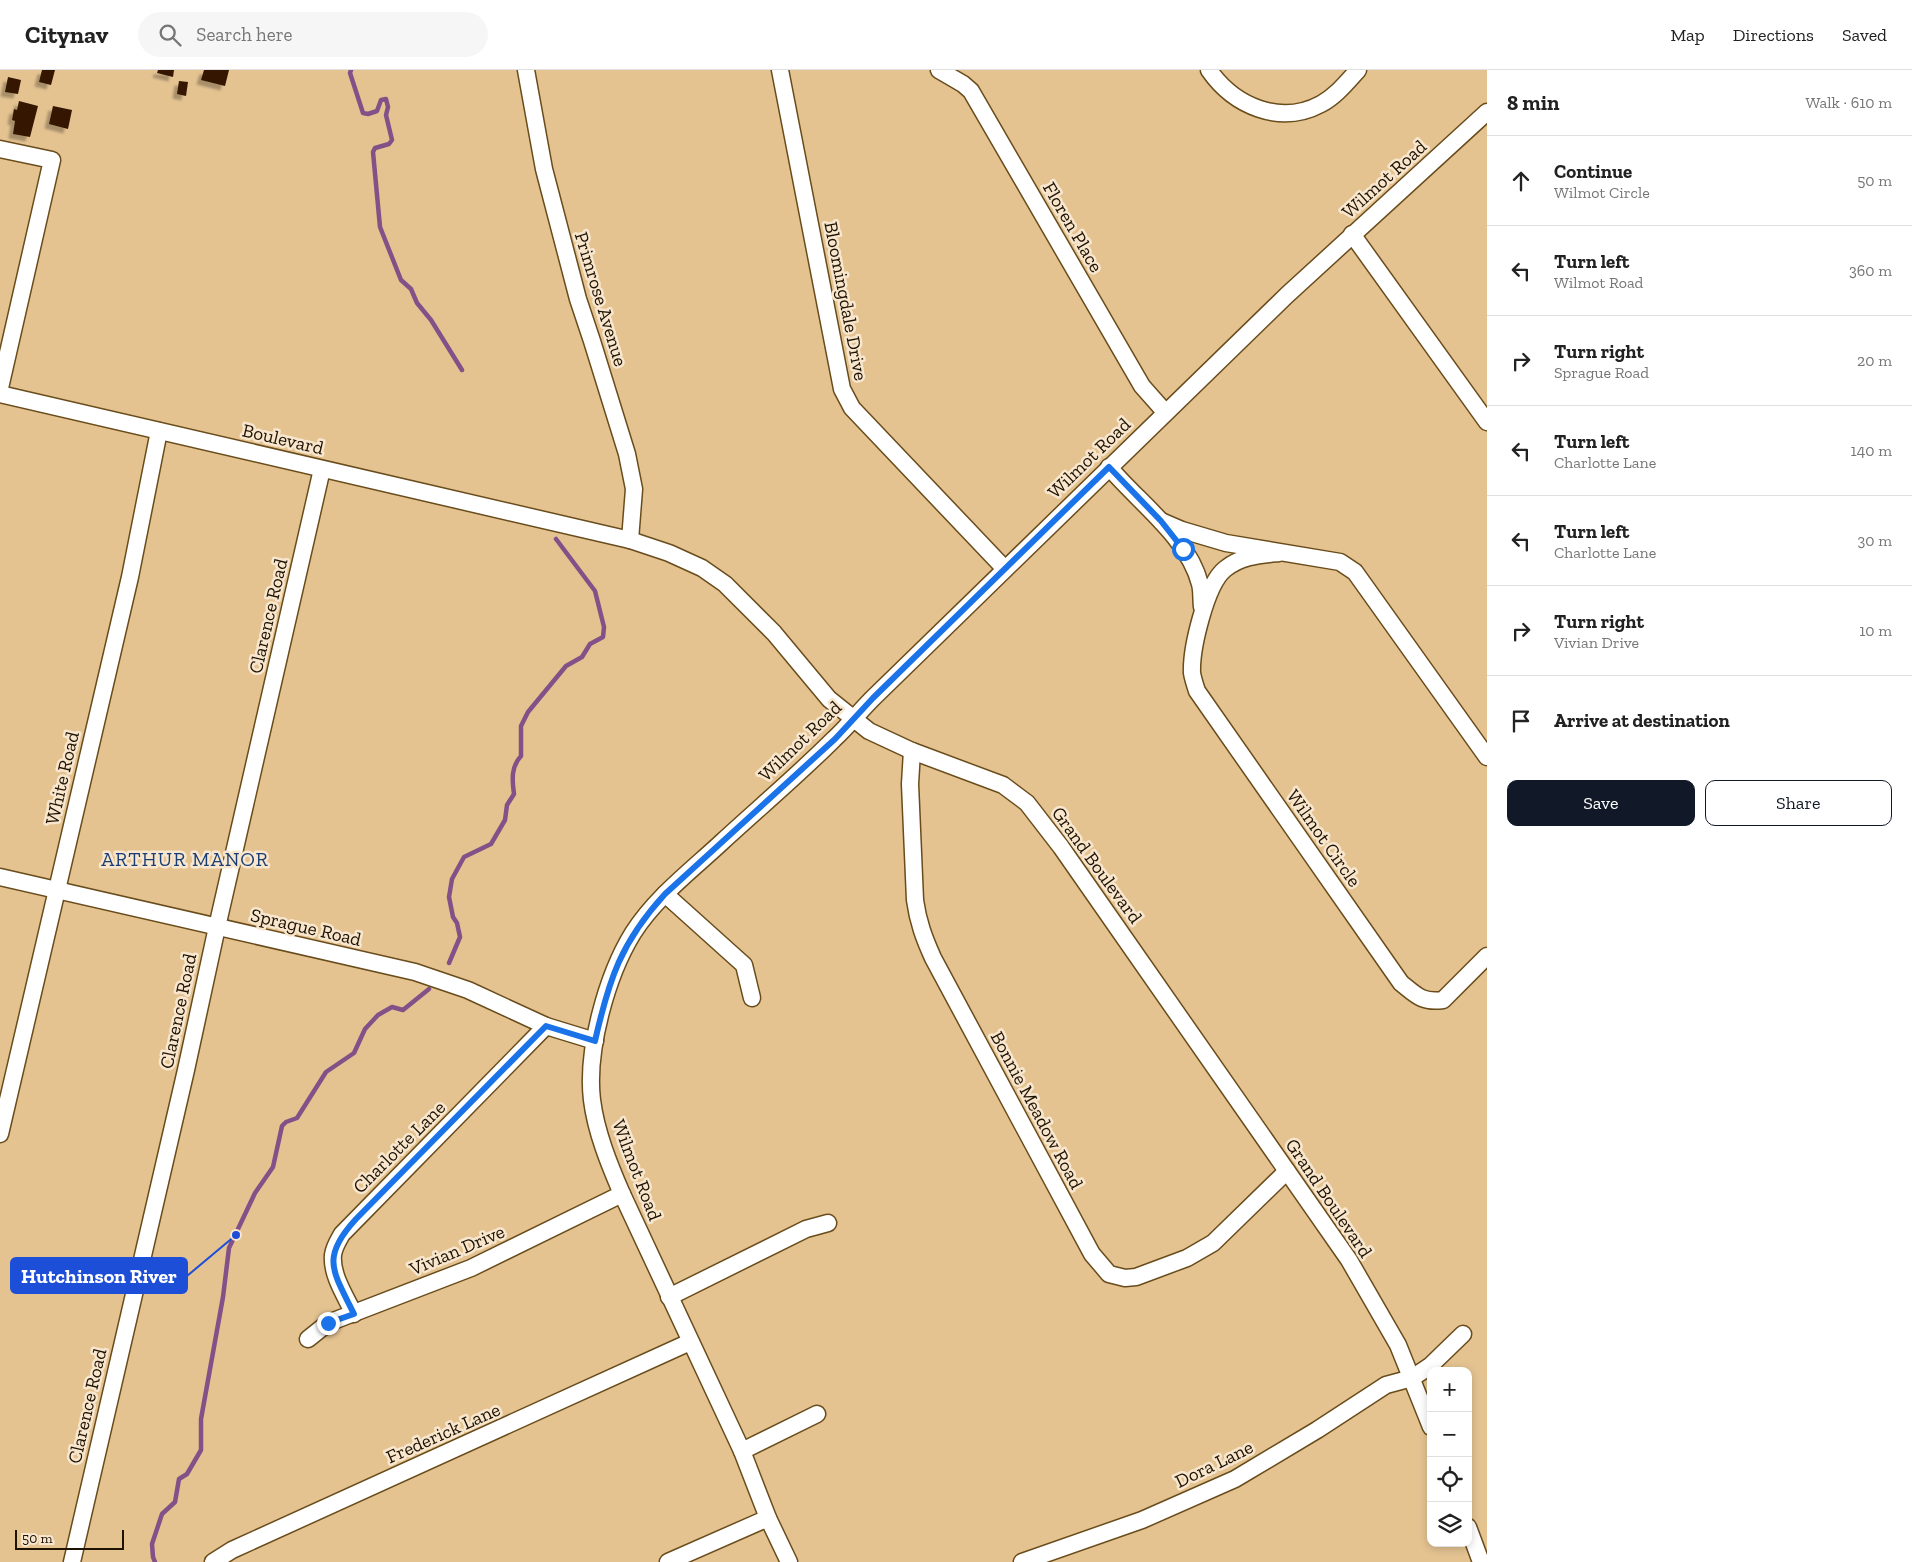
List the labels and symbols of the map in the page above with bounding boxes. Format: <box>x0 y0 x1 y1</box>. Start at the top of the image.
street label: Wilmot Road <box>1337 135 1432 223</box>
street label: Floren Place <box>1038 178 1108 276</box>
street label: Bloomingdale Drive <box>819 220 873 383</box>
street label: Primrose Avenue <box>570 229 632 369</box>
street label: Wilmot Road <box>1043 412 1136 503</box>
street label: Boulevard <box>240 418 326 460</box>
route start <box>1172 538 1195 561</box>
street label: Clarence Road <box>244 556 293 676</box>
street label: Wilmot Road <box>754 695 847 786</box>
street label: White Road <box>40 729 84 827</box>
street label: Wilmot Circle <box>1282 785 1366 891</box>
street label: Grand Boulevard <box>1047 802 1147 928</box>
district label: ARTHUR MANOR <box>101 847 269 871</box>
street label: Sprague Road <box>248 903 364 951</box>
street label: Clarence Road <box>155 951 202 1071</box>
street label: Bonnie Meadow Road <box>986 1027 1089 1193</box>
street label: Charlotte Lane <box>348 1096 450 1198</box>
street label: Wilmot Road <box>607 1116 667 1224</box>
street label: Grand Boulevard <box>1281 1134 1378 1262</box>
street label: Vivian Drive <box>405 1220 508 1281</box>
callout: Hutchinson River <box>11 1258 187 1293</box>
text: Hutchinson River <box>21 1264 177 1288</box>
route end <box>317 1312 340 1335</box>
street label: Clarence Road <box>63 1346 112 1466</box>
street label: Frederick Lane <box>382 1398 504 1468</box>
street label: Dora Lane <box>1171 1435 1257 1493</box>
scale bar <box>15 1527 124 1550</box>

